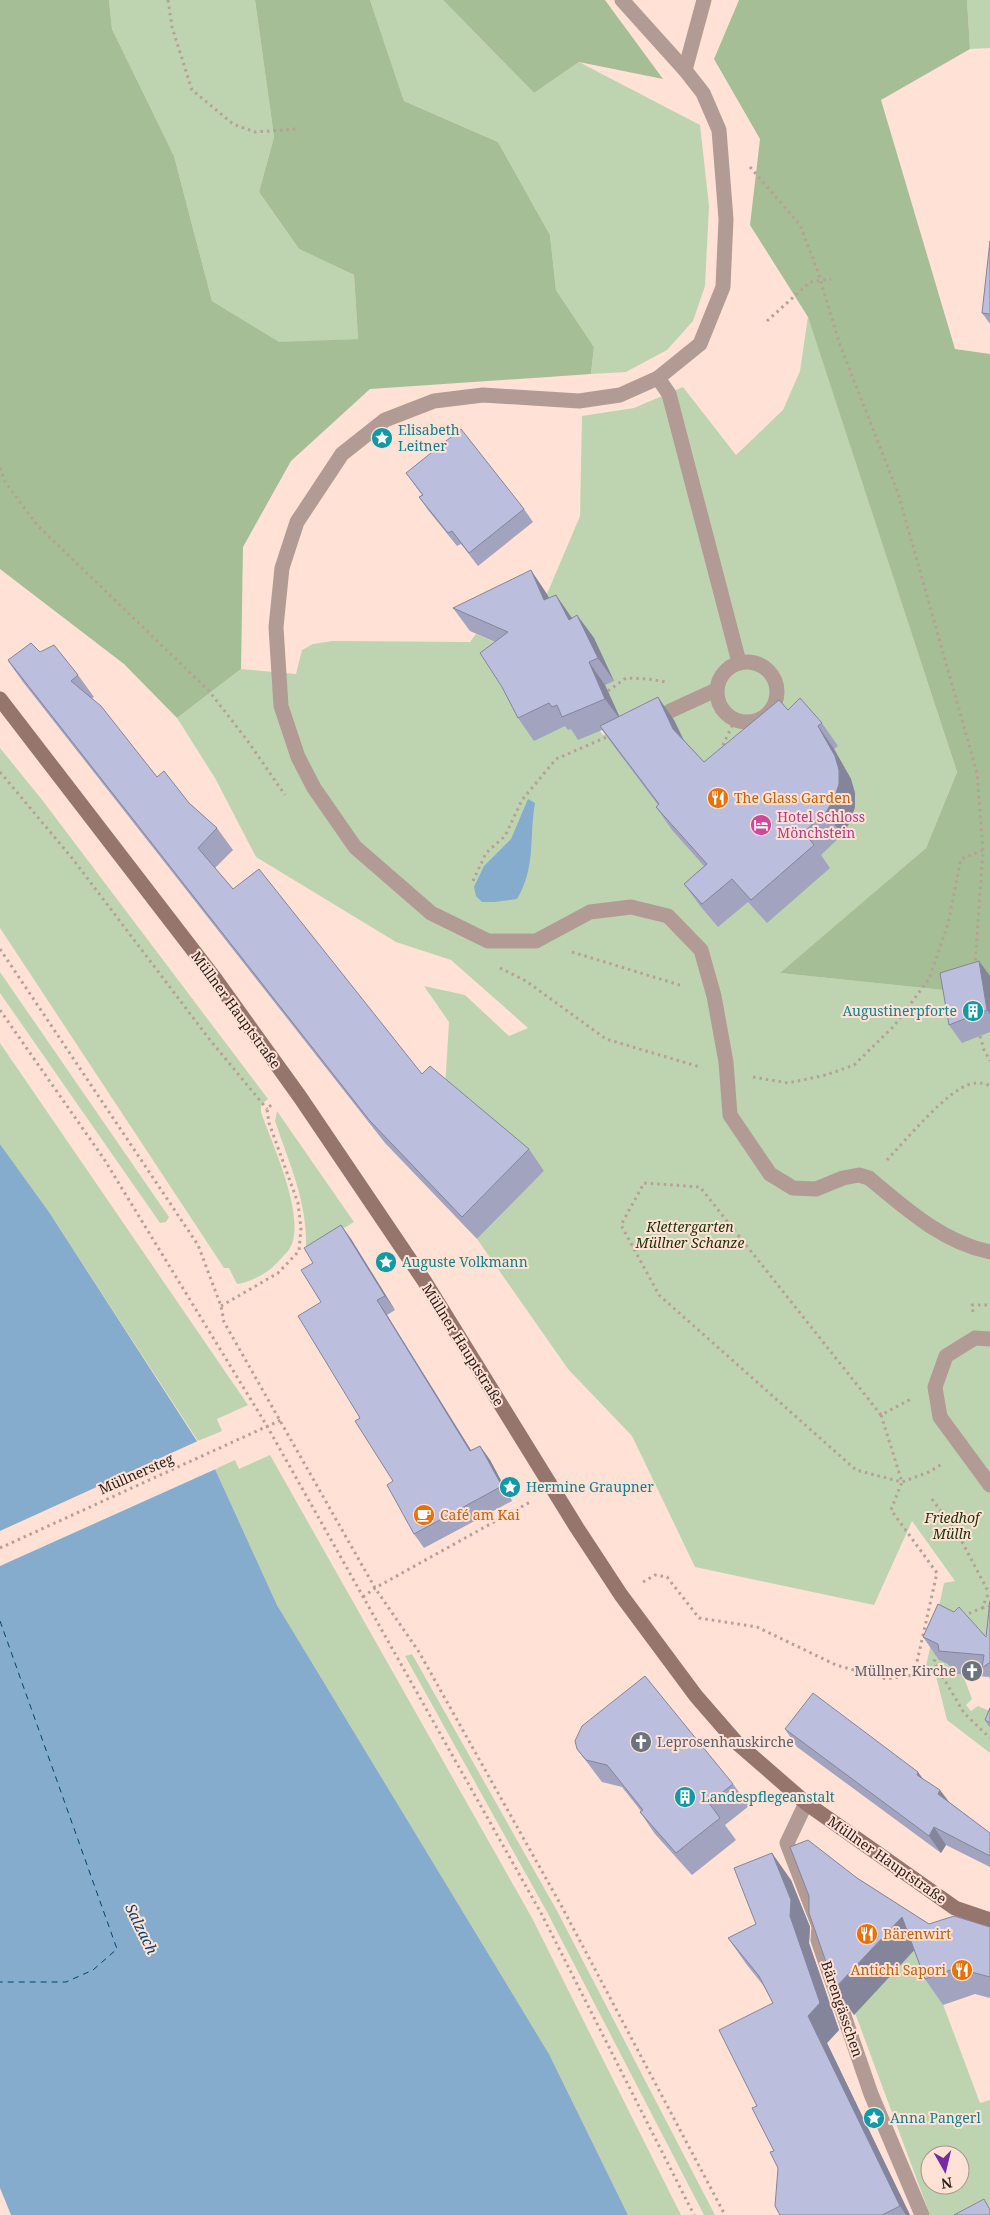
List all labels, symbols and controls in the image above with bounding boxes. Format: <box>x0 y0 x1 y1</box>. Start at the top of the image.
place label: Elisabeth Leitner <box>398 420 460 455</box>
place icon: Elisabeth Leitner <box>370 426 394 450</box>
restaurant icon: The Glass Garden <box>706 786 730 810</box>
place label: The Glass Garden <box>734 788 851 807</box>
place label: Hotel Schloss Mönchstein <box>777 807 865 842</box>
hotel icon: Hotel Schloss Mönchstein <box>749 813 773 837</box>
street label: Müllner Hauptstraße <box>187 947 285 1072</box>
building icon: Augustinerpforte <box>961 999 985 1023</box>
place label: Augustinerpforte <box>842 1001 957 1020</box>
park label: Klettergarten Müllner Schanze <box>635 1217 745 1252</box>
place icon: Auguste Volkmann <box>374 1250 398 1274</box>
place label: Auguste Volkmann <box>402 1252 528 1271</box>
street label: Müllner Hauptstraße <box>418 1280 509 1409</box>
street label: Müllnersteg <box>95 1448 177 1499</box>
place icon: Hermine Graupner <box>498 1475 522 1499</box>
place label: Hermine Graupner <box>526 1477 654 1496</box>
cafe icon: Café am Kai <box>412 1503 436 1527</box>
place label: Café am Kai <box>440 1505 520 1524</box>
park label: Friedhof Mülln <box>924 1508 982 1543</box>
church icon: Müllner Kirche <box>960 1659 984 1683</box>
place label: Müllner Kirche <box>854 1661 956 1680</box>
church icon: Leprosenhauskirche <box>629 1730 653 1754</box>
place label: Leprosenhauskirche <box>657 1732 794 1751</box>
building icon: Landespflegeanstalt <box>673 1785 697 1809</box>
place label: Landespflegeanstalt <box>701 1787 835 1806</box>
street label: Müllner Hauptstraße <box>824 1811 950 1908</box>
water label: Salzach <box>121 1900 163 1957</box>
restaurant icon: Bärenwirt <box>855 1922 879 1946</box>
place label: Bärenwirt <box>883 1924 951 1943</box>
street label: Bärengässchen <box>817 1958 868 2059</box>
restaurant icon: Antichi Sapori <box>950 1958 974 1982</box>
place label: Antichi Sapori <box>851 1960 947 1979</box>
place icon: Anna Pangerl <box>862 2106 886 2130</box>
place label: Anna Pangerl <box>890 2108 981 2127</box>
north arrow <box>920 2145 970 2195</box>
text: N <box>940 2173 954 2194</box>

